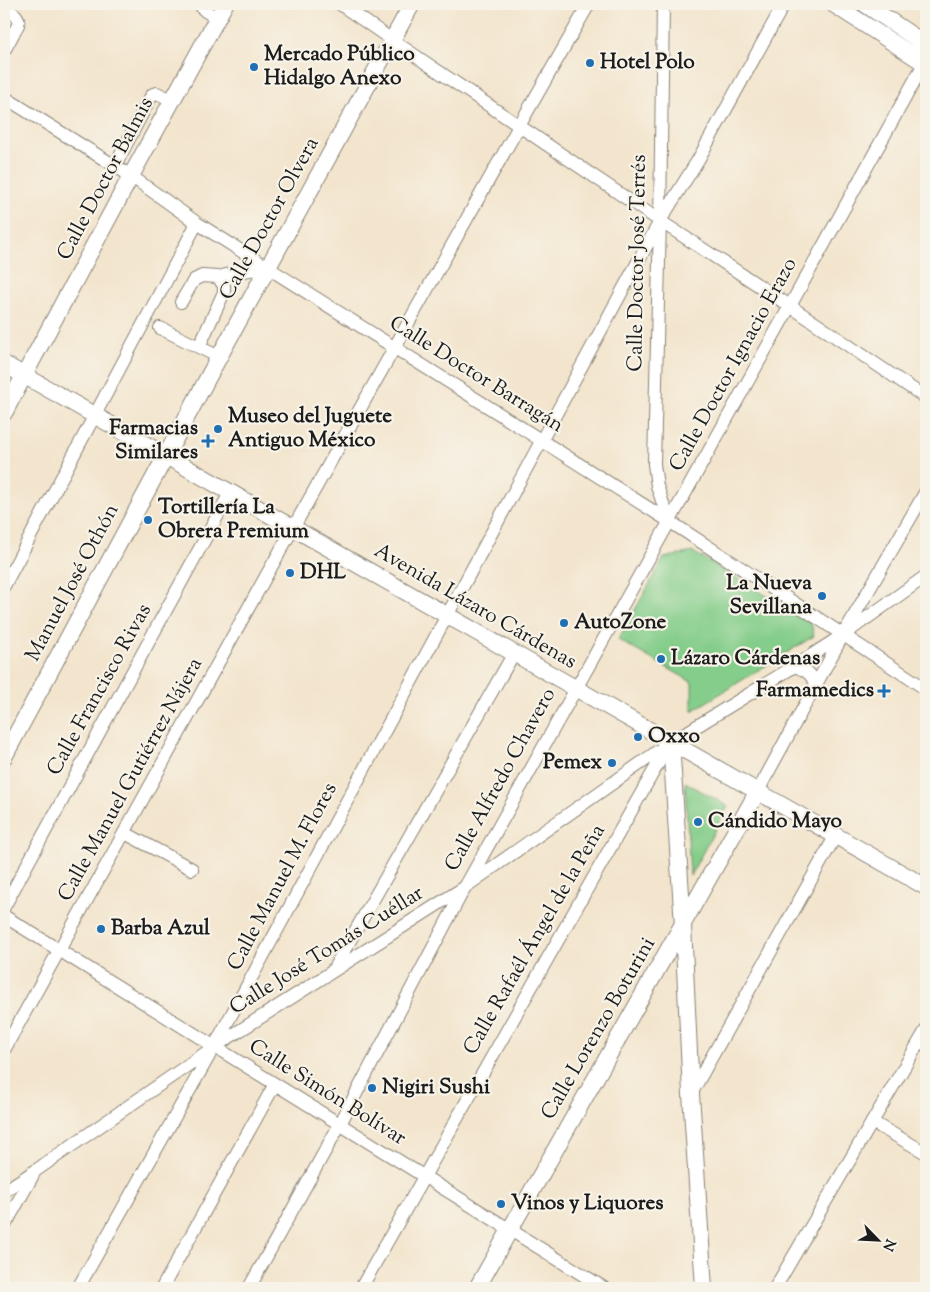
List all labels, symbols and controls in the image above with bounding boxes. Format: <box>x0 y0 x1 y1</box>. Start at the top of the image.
place label: Mercado Público Hidalgo Anexo <box>264 40 415 94</box>
place label: Hotel Polo <box>600 48 695 78</box>
marker: Hotel Polo <box>584 57 596 69</box>
marker: Mercado Público Hidalgo Anexo <box>248 61 260 73</box>
street label: Calle Doctor Balmis <box>50 92 162 266</box>
street label: Calle Doctor Olvera <box>213 132 327 306</box>
street label: Calle Doctor José Terrés <box>621 154 655 372</box>
street label: Calle Doctor Ignacio Erazo <box>663 253 805 477</box>
street label: Calle Doctor Barragán <box>383 309 569 441</box>
place label: Museo del Juguete Antiguo México <box>228 402 392 456</box>
place label: Farmacias Similares <box>109 414 198 468</box>
marker: Museo del Juguete Antiguo México <box>212 423 224 435</box>
marker: Farmacias Similares <box>202 435 214 447</box>
place label: Tortillería La Obrera Premium <box>158 493 310 547</box>
street label: Manuel José Othón <box>19 499 127 667</box>
marker: Tortillería La Obrera Premium <box>142 514 154 526</box>
street label: Avenida Lázaro Cárdenas <box>368 537 582 677</box>
place label: DHL <box>300 558 346 588</box>
marker: DHL <box>284 567 296 579</box>
place label: La Nueva Sevillana <box>726 569 812 623</box>
marker: La Nueva Sevillana <box>816 590 828 602</box>
street label: Calle Francisco Rivas <box>40 599 160 781</box>
place label: AutoZone <box>574 608 667 638</box>
marker: AutoZone <box>558 617 570 629</box>
place label: Lázaro Cárdenas <box>671 644 820 674</box>
street label: Calle Manuel Gutiérrez Nájera <box>51 652 211 907</box>
marker: Lázaro Cárdenas <box>655 653 667 665</box>
place label: Farmamedics <box>756 676 874 706</box>
street label: Calle Alfredo Chavero <box>438 683 564 877</box>
marker: Farmamedics <box>878 685 890 697</box>
place label: Oxxo <box>648 722 701 752</box>
marker: Oxxo <box>632 731 644 743</box>
place label: Pemex <box>543 748 602 778</box>
marker: Pemex <box>606 757 618 769</box>
street label: Calle Manuel M. Flores <box>221 778 345 976</box>
place label: Cándido Mayo <box>708 807 843 837</box>
marker: Cándido Mayo <box>692 816 704 828</box>
street label: Calle Rafaél Ángel de la Peña <box>457 819 614 1061</box>
street label: Calle José Tomás Cuéllar <box>224 879 430 1023</box>
place label: Barba Azul <box>111 914 210 944</box>
marker: Barba Azul <box>95 923 107 935</box>
street label: Calle Lorenzo Boturini <box>534 932 664 1126</box>
street label: Calle Simón Bolívar <box>242 1032 412 1154</box>
place label: Nigiri Sushi <box>382 1073 490 1103</box>
marker: Nigiri Sushi <box>366 1082 378 1094</box>
place label: Vinos y Liquores <box>511 1189 664 1219</box>
marker: Vinos y Liquores <box>495 1198 507 1210</box>
north arrow <box>852 1214 902 1264</box>
text: N <box>877 1235 899 1254</box>

